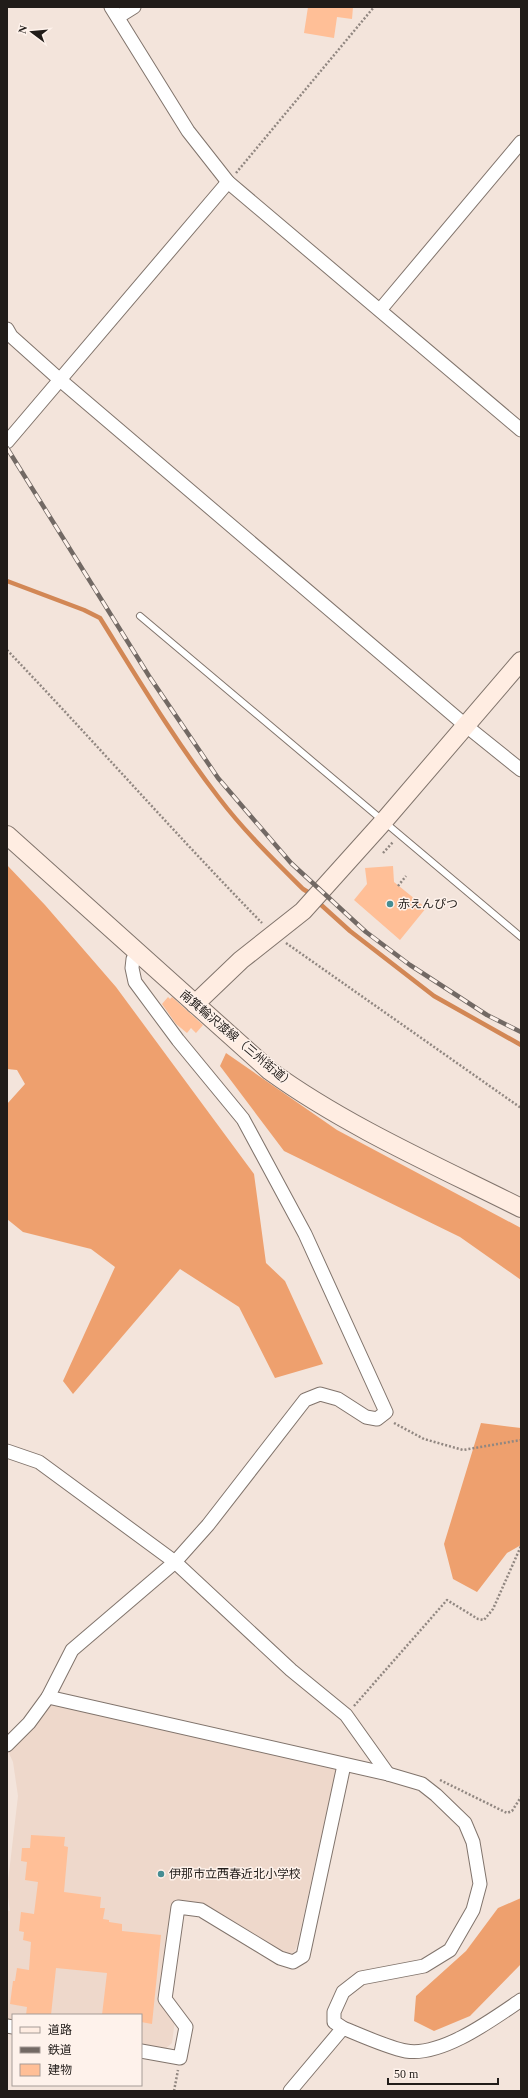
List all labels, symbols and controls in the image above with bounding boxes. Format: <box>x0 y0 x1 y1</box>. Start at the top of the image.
north arrow <box>12 12 52 52</box>
text: N <box>16 24 29 35</box>
place label: 赤えんぴつ <box>398 897 458 911</box>
marker: 赤えんぴつ <box>385 899 395 909</box>
street label: 南箕輪沢渡線（三州街道） <box>177 987 297 1091</box>
place label: 伊那市立西春近北小学校 <box>169 1867 301 1881</box>
marker: 伊那市立西春近北小学校 <box>156 1869 166 1879</box>
legend <box>12 2014 142 2086</box>
text: 道路 <box>48 2023 72 2037</box>
text: 鉄道 <box>48 2043 72 2057</box>
scale bar <box>388 2060 498 2086</box>
text: 建物 <box>48 2063 72 2077</box>
text: 50 m <box>394 2067 419 2081</box>

